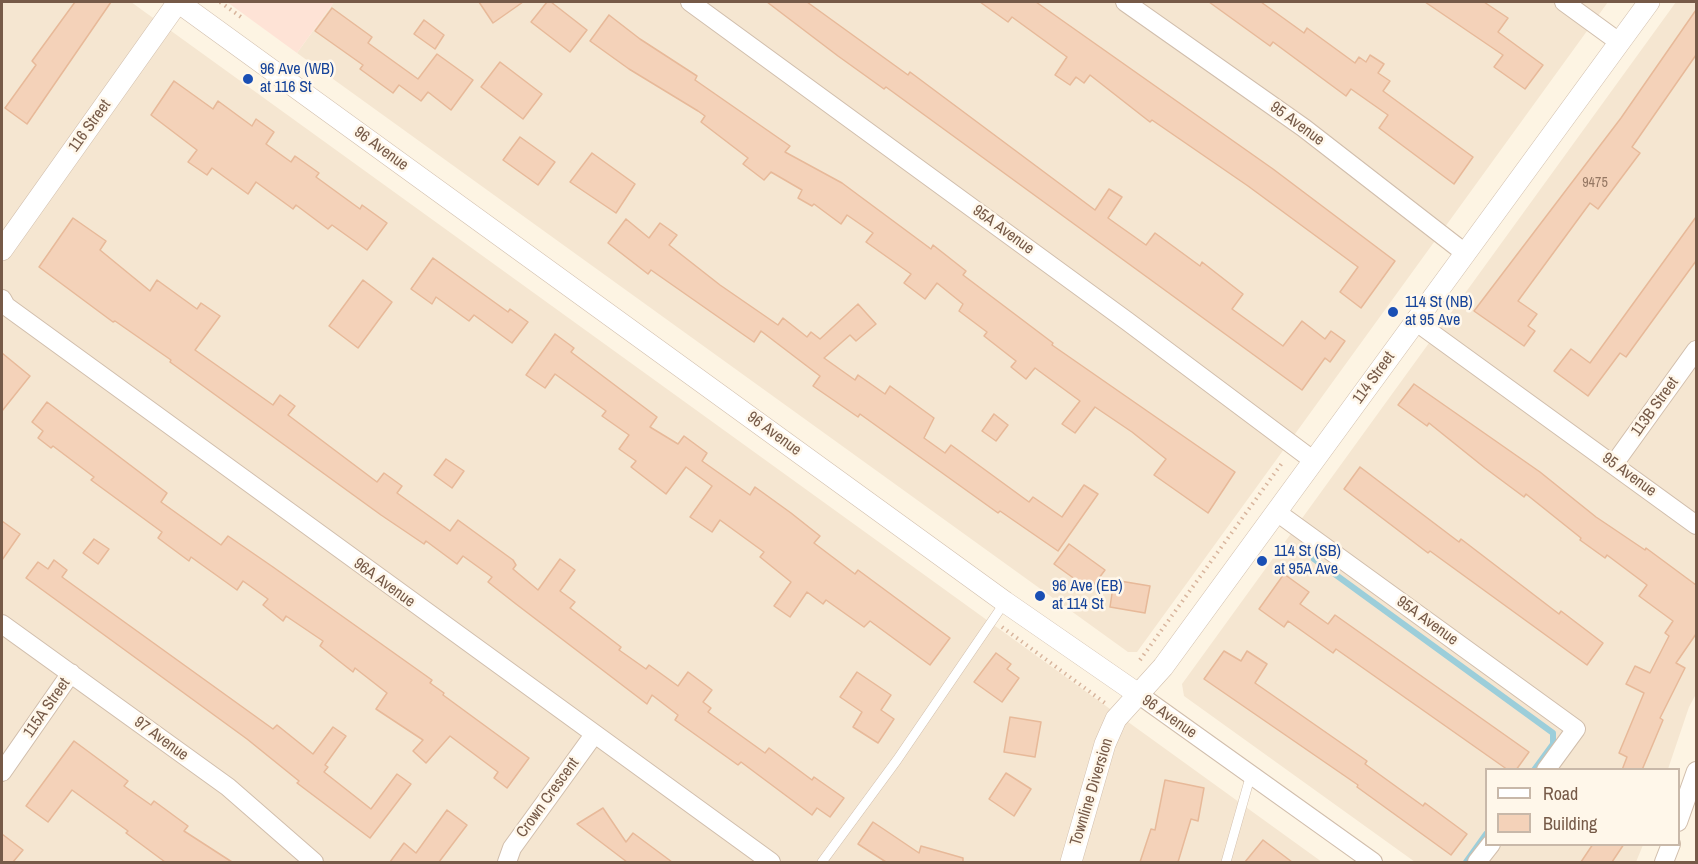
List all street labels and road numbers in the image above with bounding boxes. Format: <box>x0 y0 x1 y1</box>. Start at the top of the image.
street label: 116 Street <box>65 96 115 156</box>
street label: 95 Avenue <box>1266 98 1328 150</box>
street label: 96 Avenue <box>350 123 412 175</box>
street label: 95A Avenue <box>969 201 1037 259</box>
street label: 114 Street <box>1349 348 1399 408</box>
street label: 113B Street <box>1627 374 1683 440</box>
street label: 96 Avenue <box>743 408 805 460</box>
street label: 95 Avenue <box>1598 449 1660 501</box>
street label: 96A Avenue <box>350 554 418 612</box>
street label: 95A Avenue <box>1393 592 1461 650</box>
street label: 115A Street <box>20 675 74 741</box>
street label: 96 Avenue <box>1138 691 1200 743</box>
street label: 97 Avenue <box>130 713 192 765</box>
street label: Townline Diversion <box>1067 736 1117 848</box>
street label: Crown Crescent <box>513 754 583 842</box>

